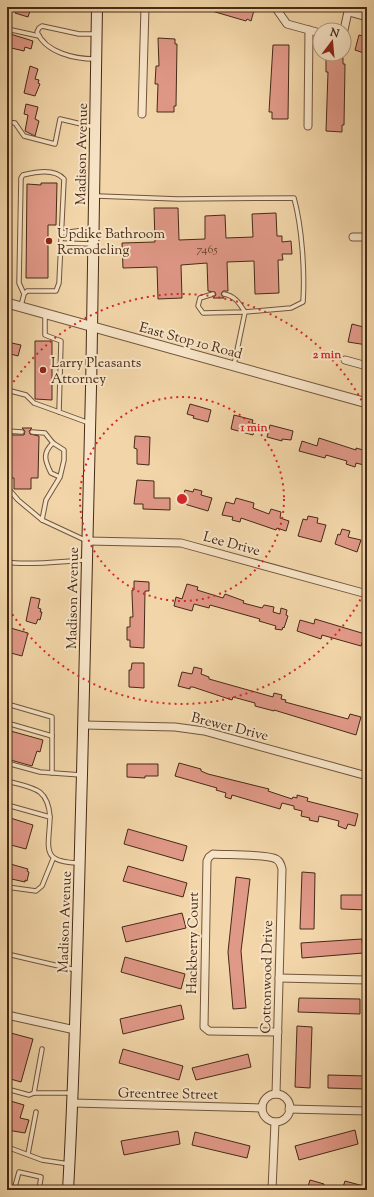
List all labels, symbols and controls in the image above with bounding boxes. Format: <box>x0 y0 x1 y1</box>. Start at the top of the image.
north arrow <box>312 22 352 62</box>
text: N <box>327 24 341 42</box>
street label: Madison Avenue <box>72 103 94 205</box>
place label: Updike Bathroom Remodeling <box>57 225 166 261</box>
marker: Updike Bathroom Remodeling <box>44 236 54 246</box>
house number: 7465 <box>196 241 218 259</box>
street label: East Stop 10 Road <box>137 319 244 365</box>
text: 2 min <box>313 346 342 364</box>
place label: Larry Pleasants Attorney <box>51 354 141 390</box>
marker: Larry Pleasants Attorney <box>38 365 48 375</box>
text: 1 min <box>239 419 268 437</box>
centre of rings <box>175 492 189 506</box>
street label: Lee Drive <box>201 528 262 562</box>
street label: Madison Avenue <box>63 547 85 649</box>
street label: Brewer Drive <box>189 709 270 747</box>
street label: Madison Avenue <box>54 871 78 973</box>
street label: Hackberry Court <box>183 891 205 994</box>
street label: Cottonwood Drive <box>257 920 279 1034</box>
street label: Greentree Street <box>118 1084 218 1106</box>

